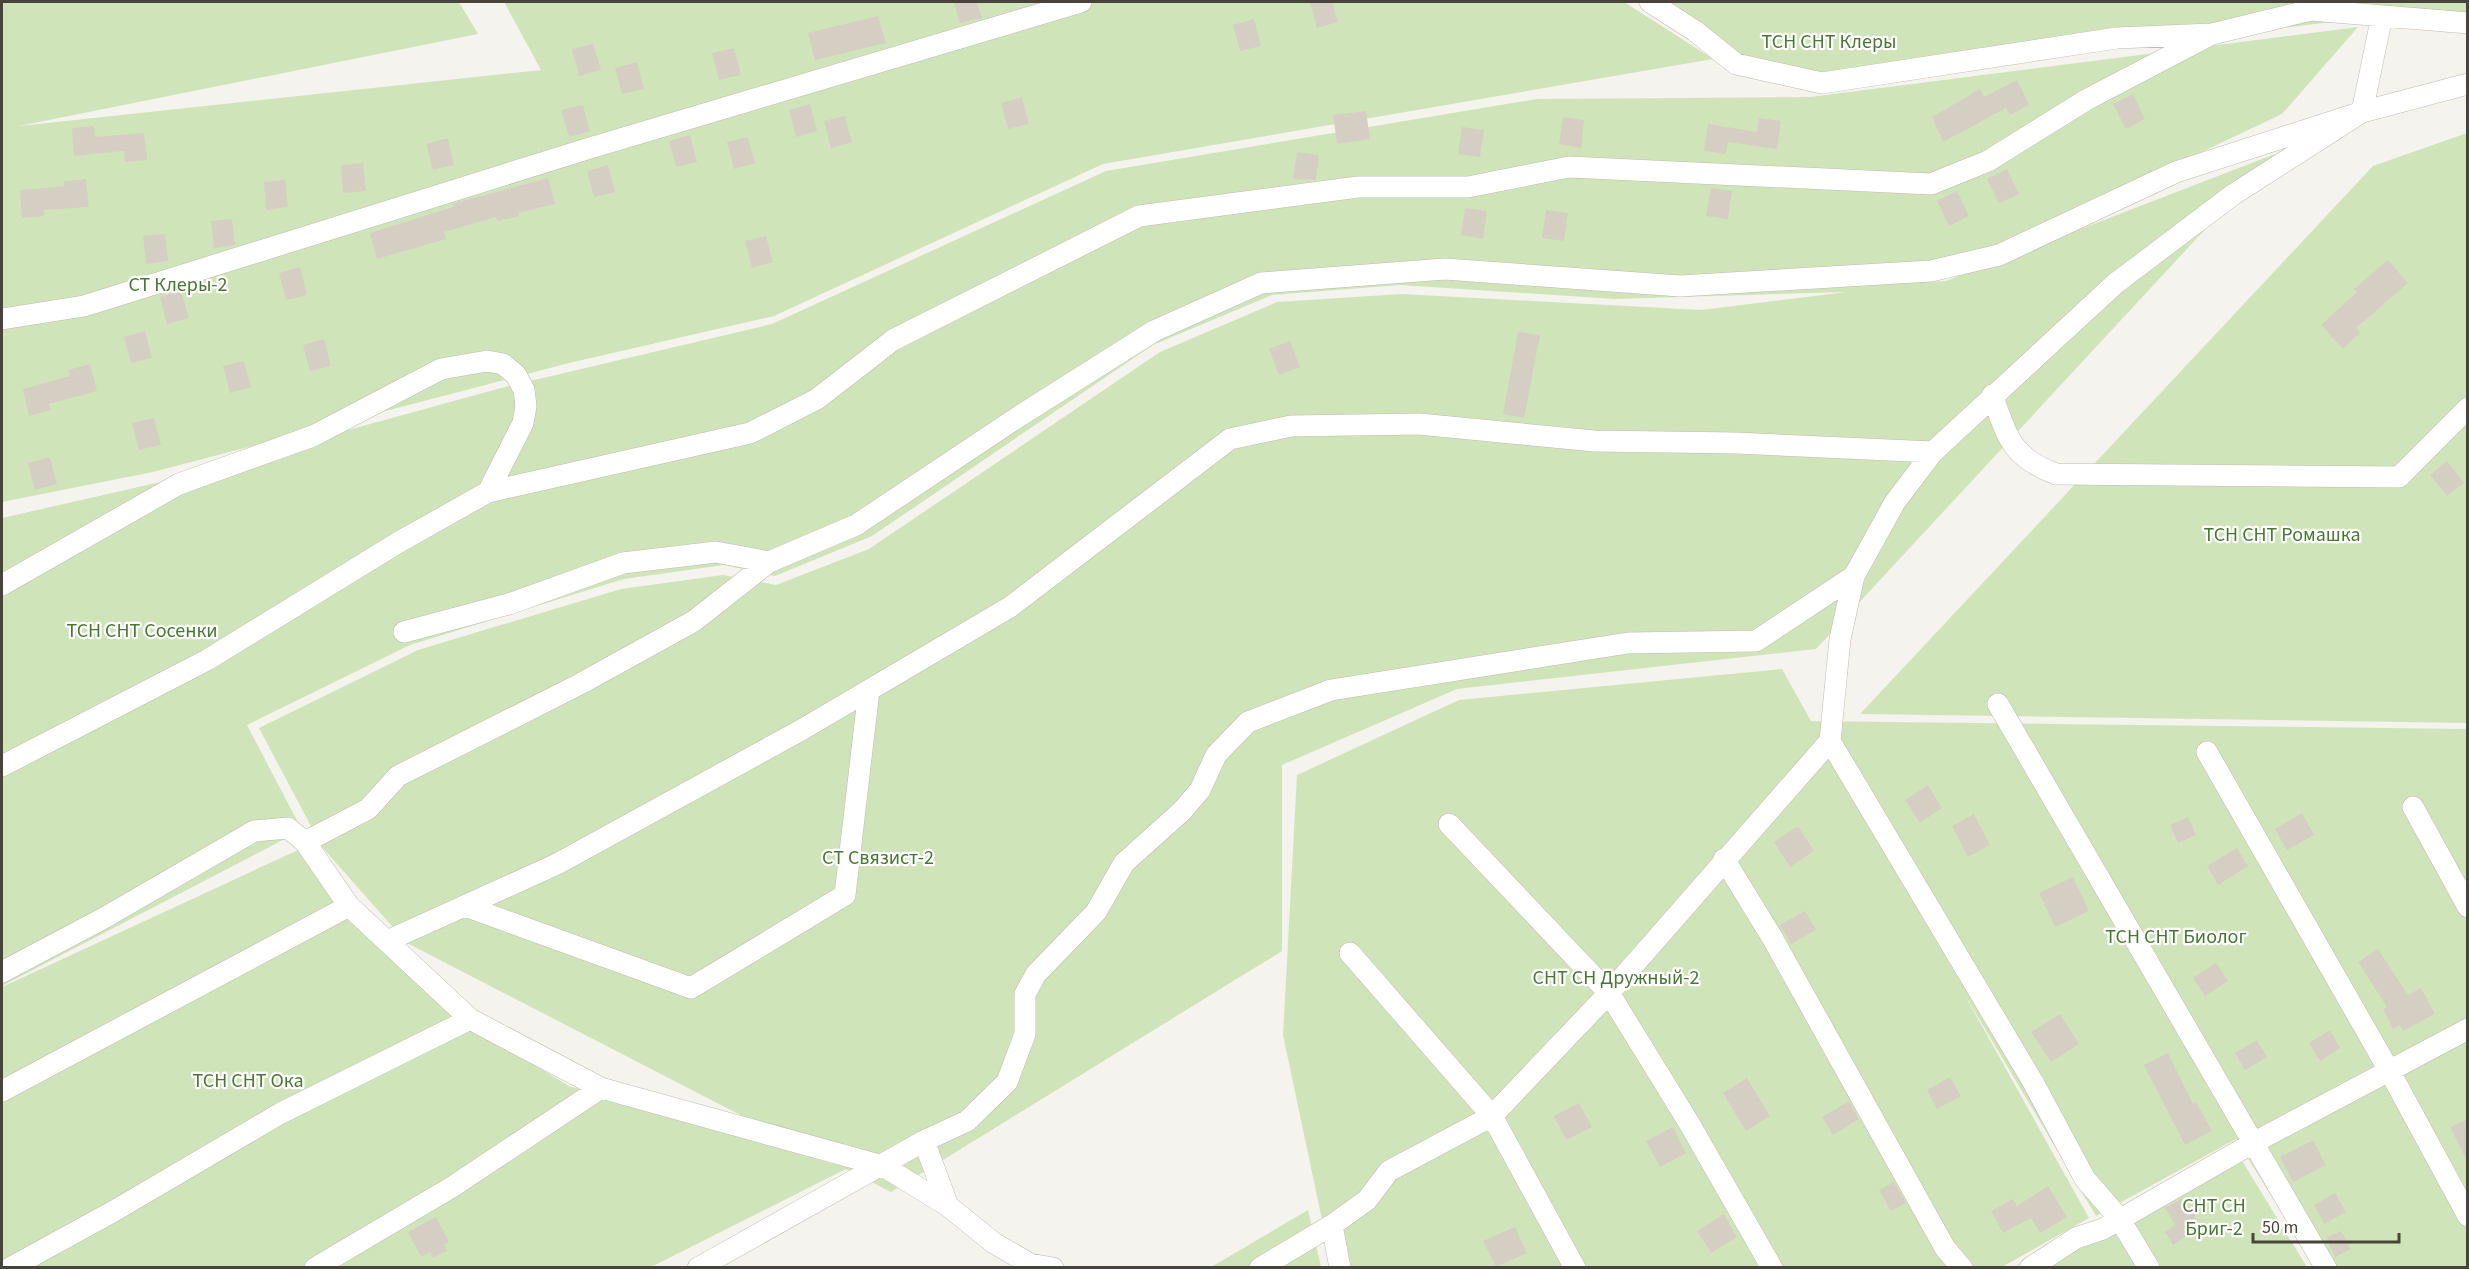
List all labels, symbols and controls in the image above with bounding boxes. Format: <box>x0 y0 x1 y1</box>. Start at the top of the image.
park label: ТСН СНТ Клеры <box>1762 28 1897 56</box>
park label: СТ Клеры-2 <box>128 271 228 299</box>
park label: ТСН СНТ Ромашка <box>2203 521 2361 549</box>
park label: ТСН СНТ Сосенки <box>66 617 218 645</box>
park label: СТ Связист-2 <box>822 844 934 872</box>
park label: ТСН СНТ Биолог <box>2105 923 2247 951</box>
park label: СНТ СН Дружный-2 <box>1533 964 1700 992</box>
park label: ТСН СНТ Ока <box>193 1067 303 1095</box>
park label: СНТ СН Бриг-2 <box>2182 1192 2246 1243</box>
scale bar <box>2253 1206 2398 1244</box>
text: 50 m <box>2262 1215 2298 1240</box>

